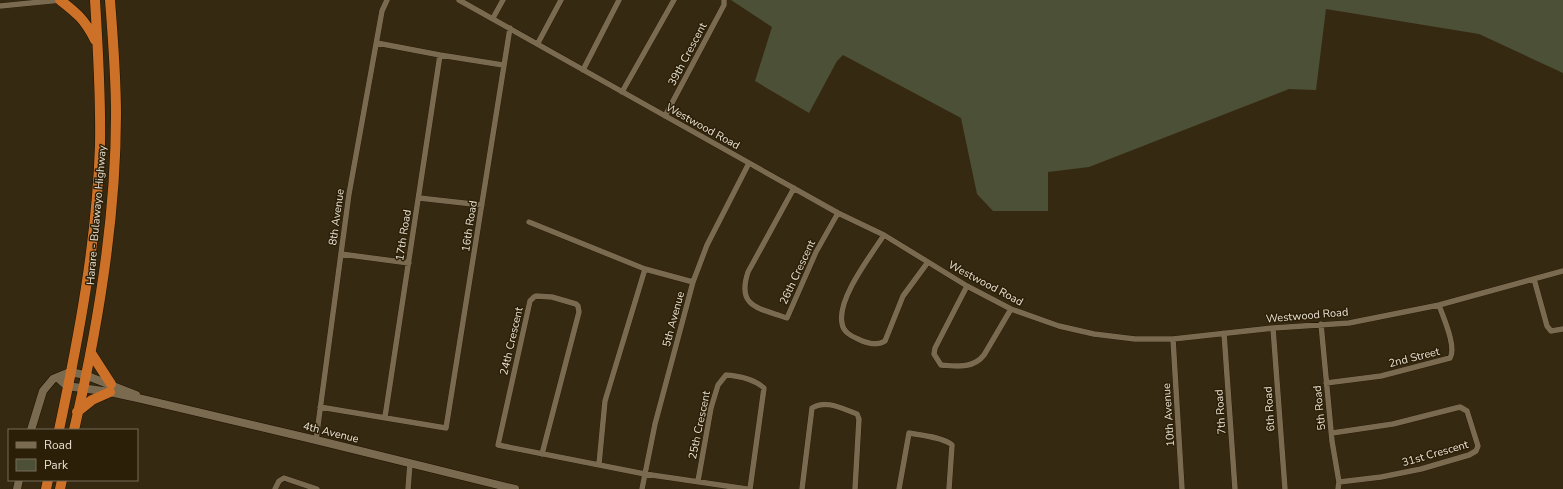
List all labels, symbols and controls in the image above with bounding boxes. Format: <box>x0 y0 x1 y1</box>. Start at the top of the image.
street label: 39th Crescent <box>665 20 710 88</box>
street label: Westwood Road <box>663 100 743 153</box>
street label: Harare - Bulawayo Highway <box>83 144 110 286</box>
street label: 8th Avenue <box>325 188 348 246</box>
street label: 16th Road <box>458 199 481 253</box>
street label: 17th Road <box>392 208 415 262</box>
street label: 26th Crescent <box>776 237 819 307</box>
street label: Westwood Road <box>946 257 1026 309</box>
street label: 5th Avenue <box>659 290 688 349</box>
street label: Westwood Road <box>1265 304 1349 327</box>
street label: 24th Crescent <box>496 305 527 377</box>
street label: 2nd Street <box>1387 344 1441 371</box>
street label: 10th Avenue <box>1159 383 1178 447</box>
street label: 5th Road <box>1310 385 1329 431</box>
street label: 6th Road <box>1260 386 1279 432</box>
street label: 25th Crescent <box>685 389 714 461</box>
street label: 7th Road <box>1211 389 1230 435</box>
street label: 4th Avenue <box>301 418 360 447</box>
legend <box>8 429 138 481</box>
text: Road <box>44 437 72 453</box>
street label: 31st Crescent <box>1400 437 1470 470</box>
text: Park <box>44 457 69 473</box>

